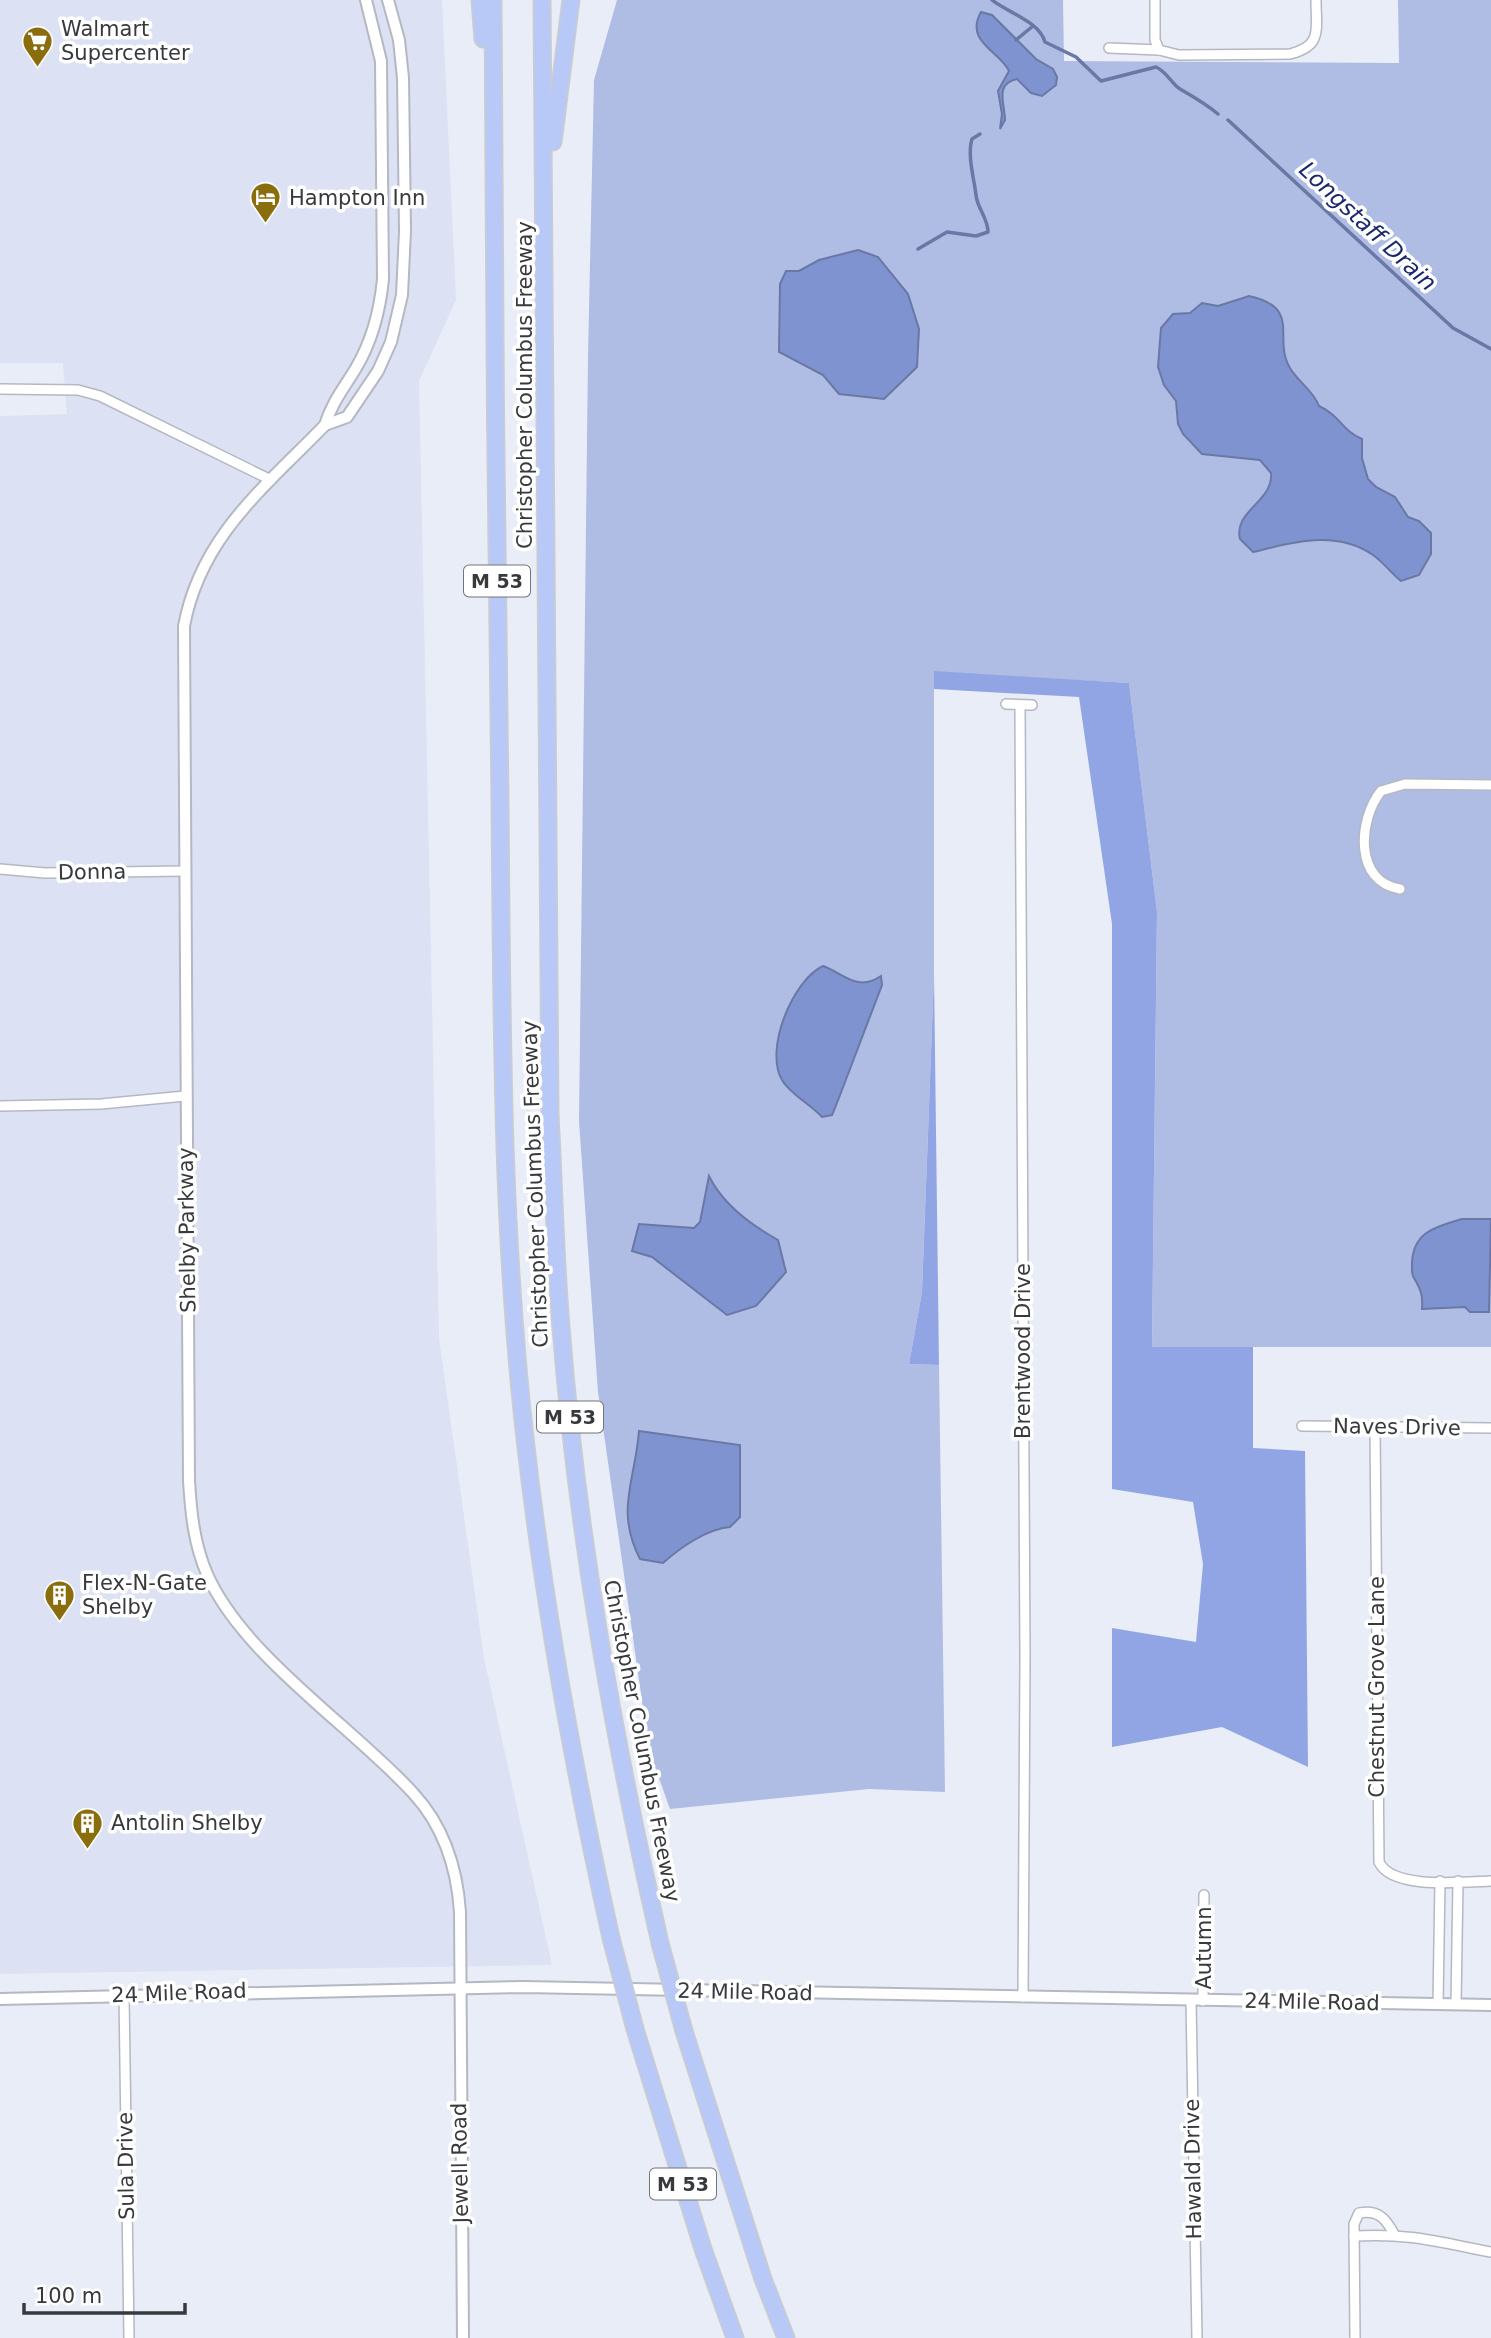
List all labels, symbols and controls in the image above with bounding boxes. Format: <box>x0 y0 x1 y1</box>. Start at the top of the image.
place label: Walmart Supercenter <box>61 17 190 65</box>
supermarket icon: Walmart Supercenter <box>21 24 55 68</box>
water label: Longstaff Drain <box>1294 156 1442 296</box>
hotel icon: Hampton Inn <box>249 181 283 225</box>
place label: Hampton Inn <box>289 186 425 210</box>
street label: Christopher Columbus Freeway <box>513 221 537 549</box>
road number: M 53 <box>464 566 530 596</box>
street label: Donna <box>58 859 126 885</box>
street label: Christopher Columbus Freeway <box>517 1020 553 1348</box>
street label: Shelby Parkway <box>174 1147 200 1313</box>
street label: Brentwood Drive <box>1011 1263 1035 1439</box>
road number: M 53 <box>537 1401 603 1432</box>
street label: Naves Drive <box>1333 1414 1461 1440</box>
place label: Flex-N-Gate Shelby <box>82 1571 207 1619</box>
street label: Chestnut Grove Lane <box>1365 1576 1389 1798</box>
building icon: Flex-N-Gate Shelby <box>42 1578 76 1622</box>
street label: Christopher Columbus Freeway <box>599 1578 685 1904</box>
building icon: Antolin Shelby <box>71 1806 105 1850</box>
place label: Antolin Shelby <box>111 1811 263 1835</box>
street label: Autumn <box>1192 1907 1216 1990</box>
street label: 24 Mile Road <box>111 1979 247 2007</box>
street label: 24 Mile Road <box>677 1979 813 2005</box>
street label: 24 Mile Road <box>1244 1989 1380 2015</box>
street label: Hawald Drive <box>1180 2099 1206 2239</box>
street label: Jewell Road <box>447 2103 473 2225</box>
street label: Sula Drive <box>113 2112 139 2220</box>
road number: M 53 <box>650 2168 716 2200</box>
scale bar <box>24 2272 186 2316</box>
text: 100 m <box>35 2284 102 2308</box>

